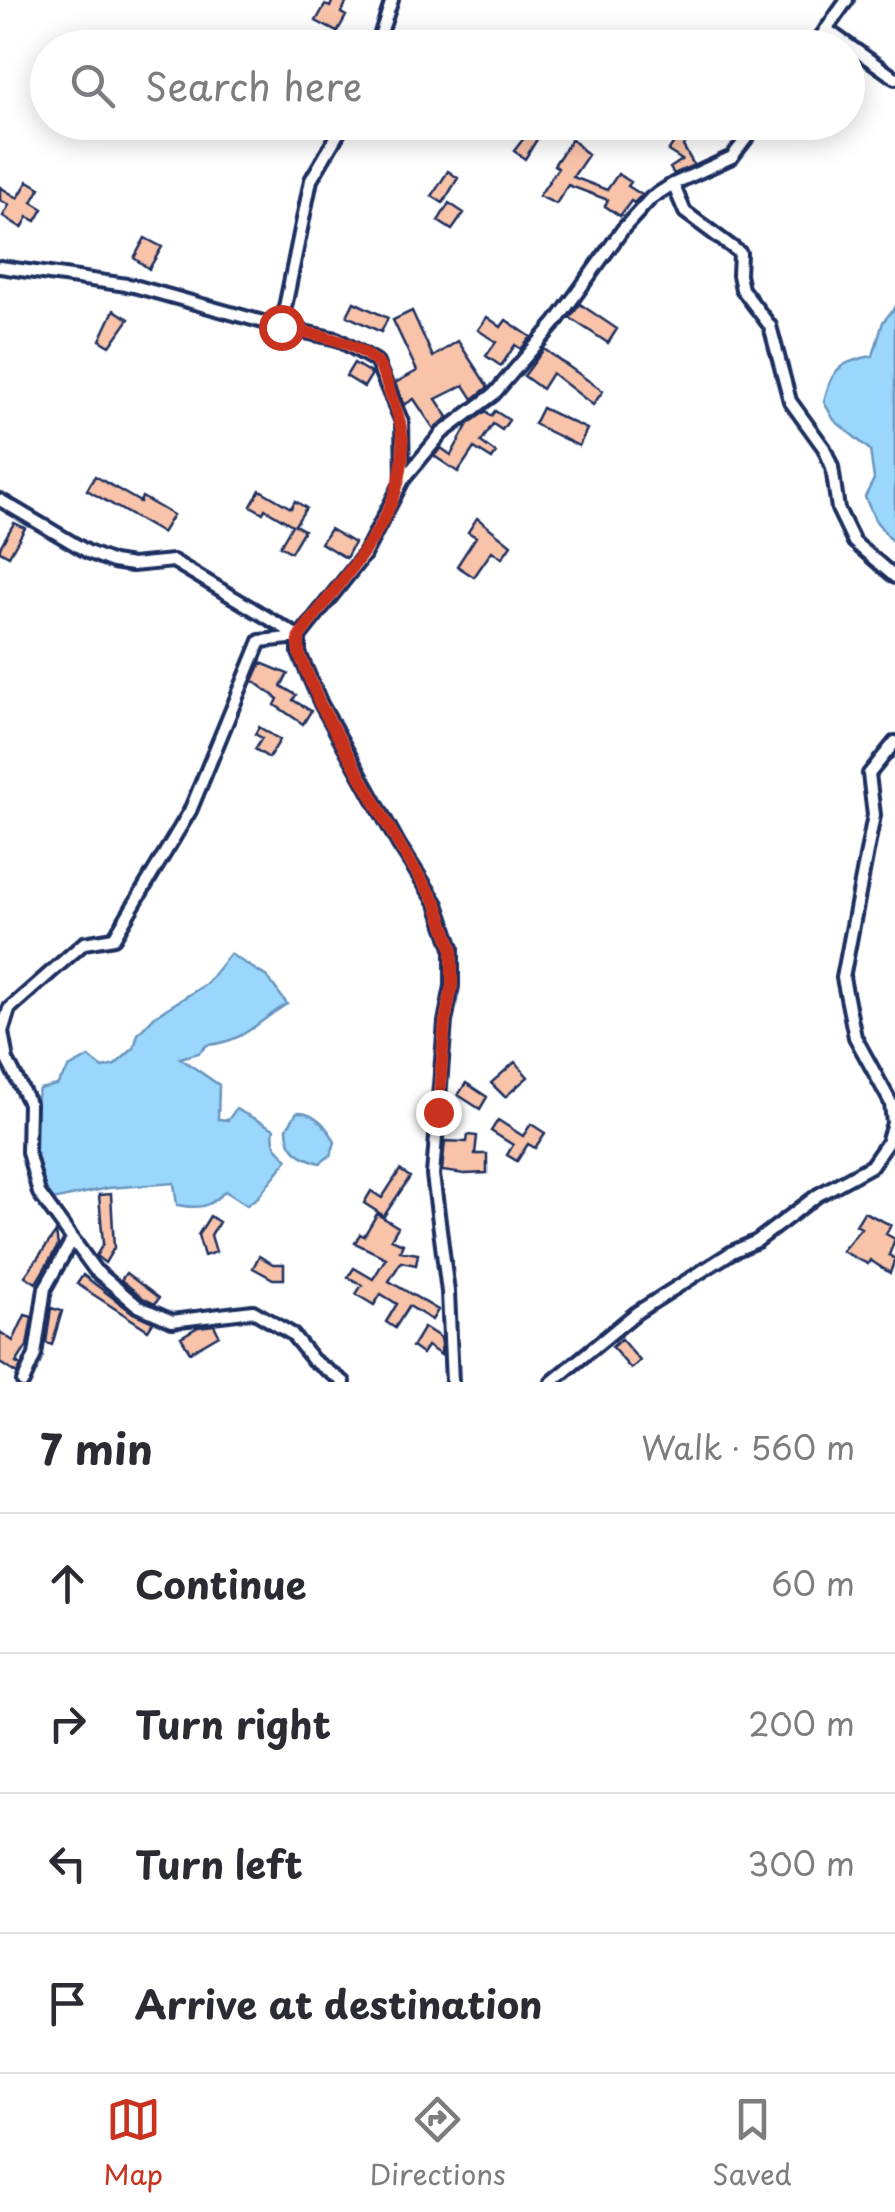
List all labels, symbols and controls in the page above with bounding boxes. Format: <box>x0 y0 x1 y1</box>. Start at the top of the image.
search box <box>30 30 865 140</box>
text: Search here <box>145 57 362 114</box>
icon: search <box>65 58 120 113</box>
route start <box>259 305 305 351</box>
route end <box>416 1090 462 1136</box>
text: 7 min <box>40 1416 153 1479</box>
text: Walk · 560 m <box>641 1423 855 1471</box>
text: Continue <box>135 1555 306 1612</box>
icon: ahead <box>40 1556 95 1611</box>
text: 60 m <box>771 1559 855 1607</box>
text: Turn right <box>135 1695 331 1752</box>
icon: right <box>40 1696 95 1751</box>
text: 200 m <box>748 1699 855 1747</box>
text: Turn left <box>135 1835 303 1892</box>
icon: left <box>40 1836 95 1891</box>
text: 300 m <box>747 1839 855 1887</box>
text: Arrive at destination <box>135 1975 543 2032</box>
icon: arrive <box>40 1976 95 2031</box>
tab: Map <box>103 2092 163 2195</box>
tab: Directions <box>370 2092 506 2195</box>
tab: Saved <box>712 2092 792 2195</box>

